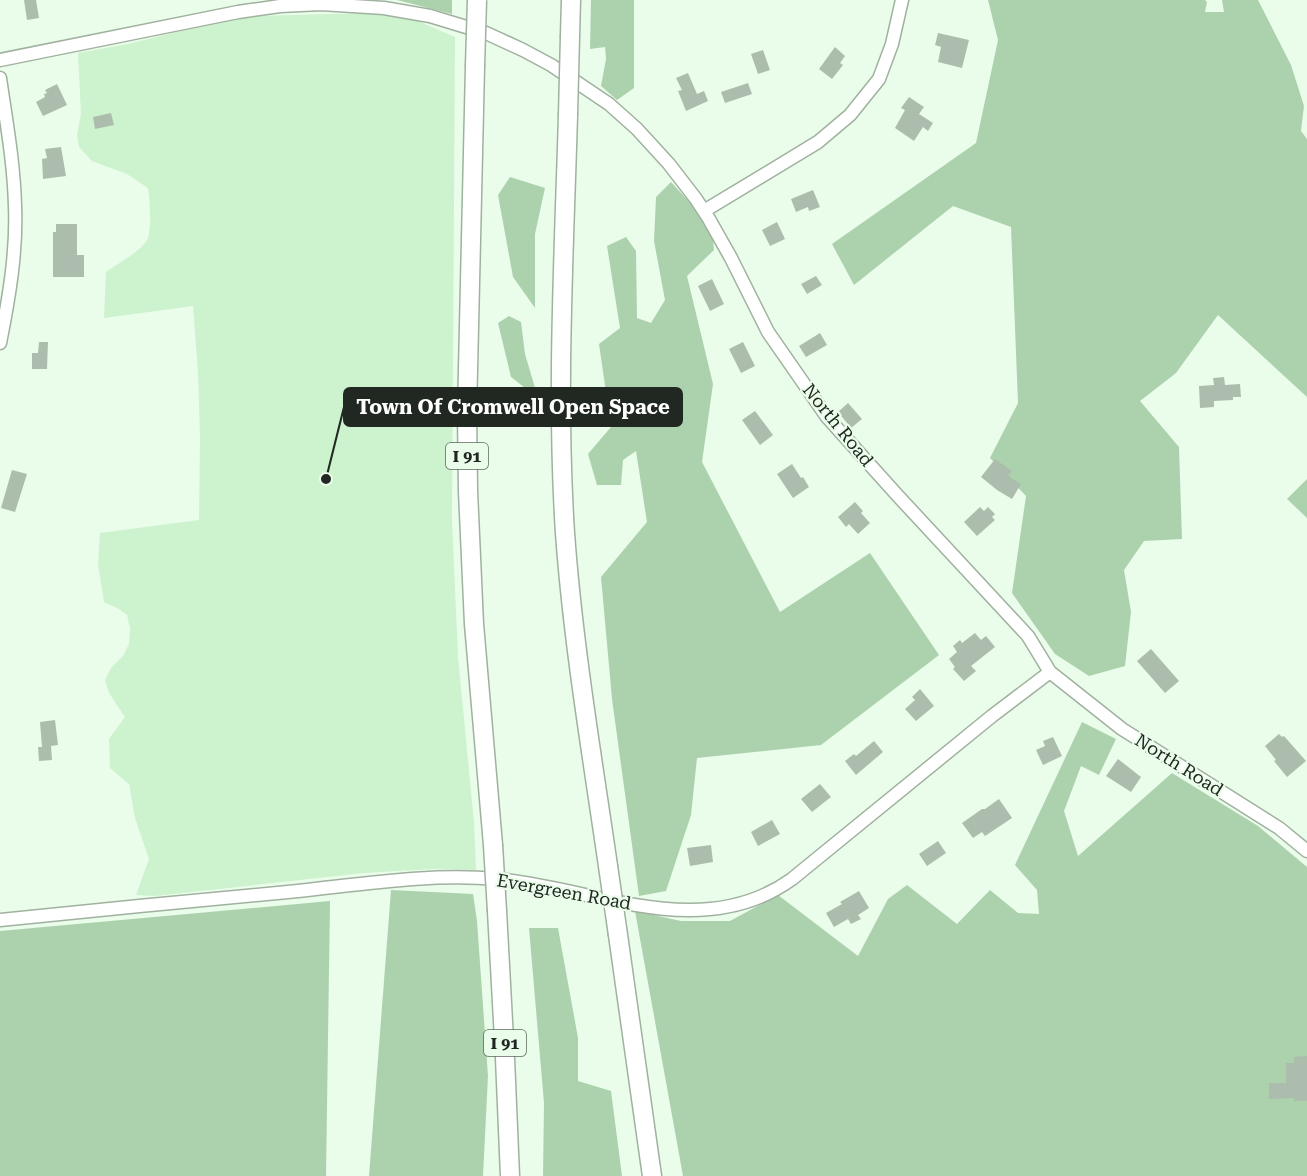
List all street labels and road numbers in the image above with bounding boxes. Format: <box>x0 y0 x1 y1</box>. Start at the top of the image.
street label: North Road <box>799 379 878 471</box>
road number: I 91 <box>446 443 488 469</box>
street label: North Road <box>1131 729 1228 800</box>
street label: Evergreen Road <box>495 869 633 914</box>
road number: I 91 <box>484 1030 526 1056</box>

